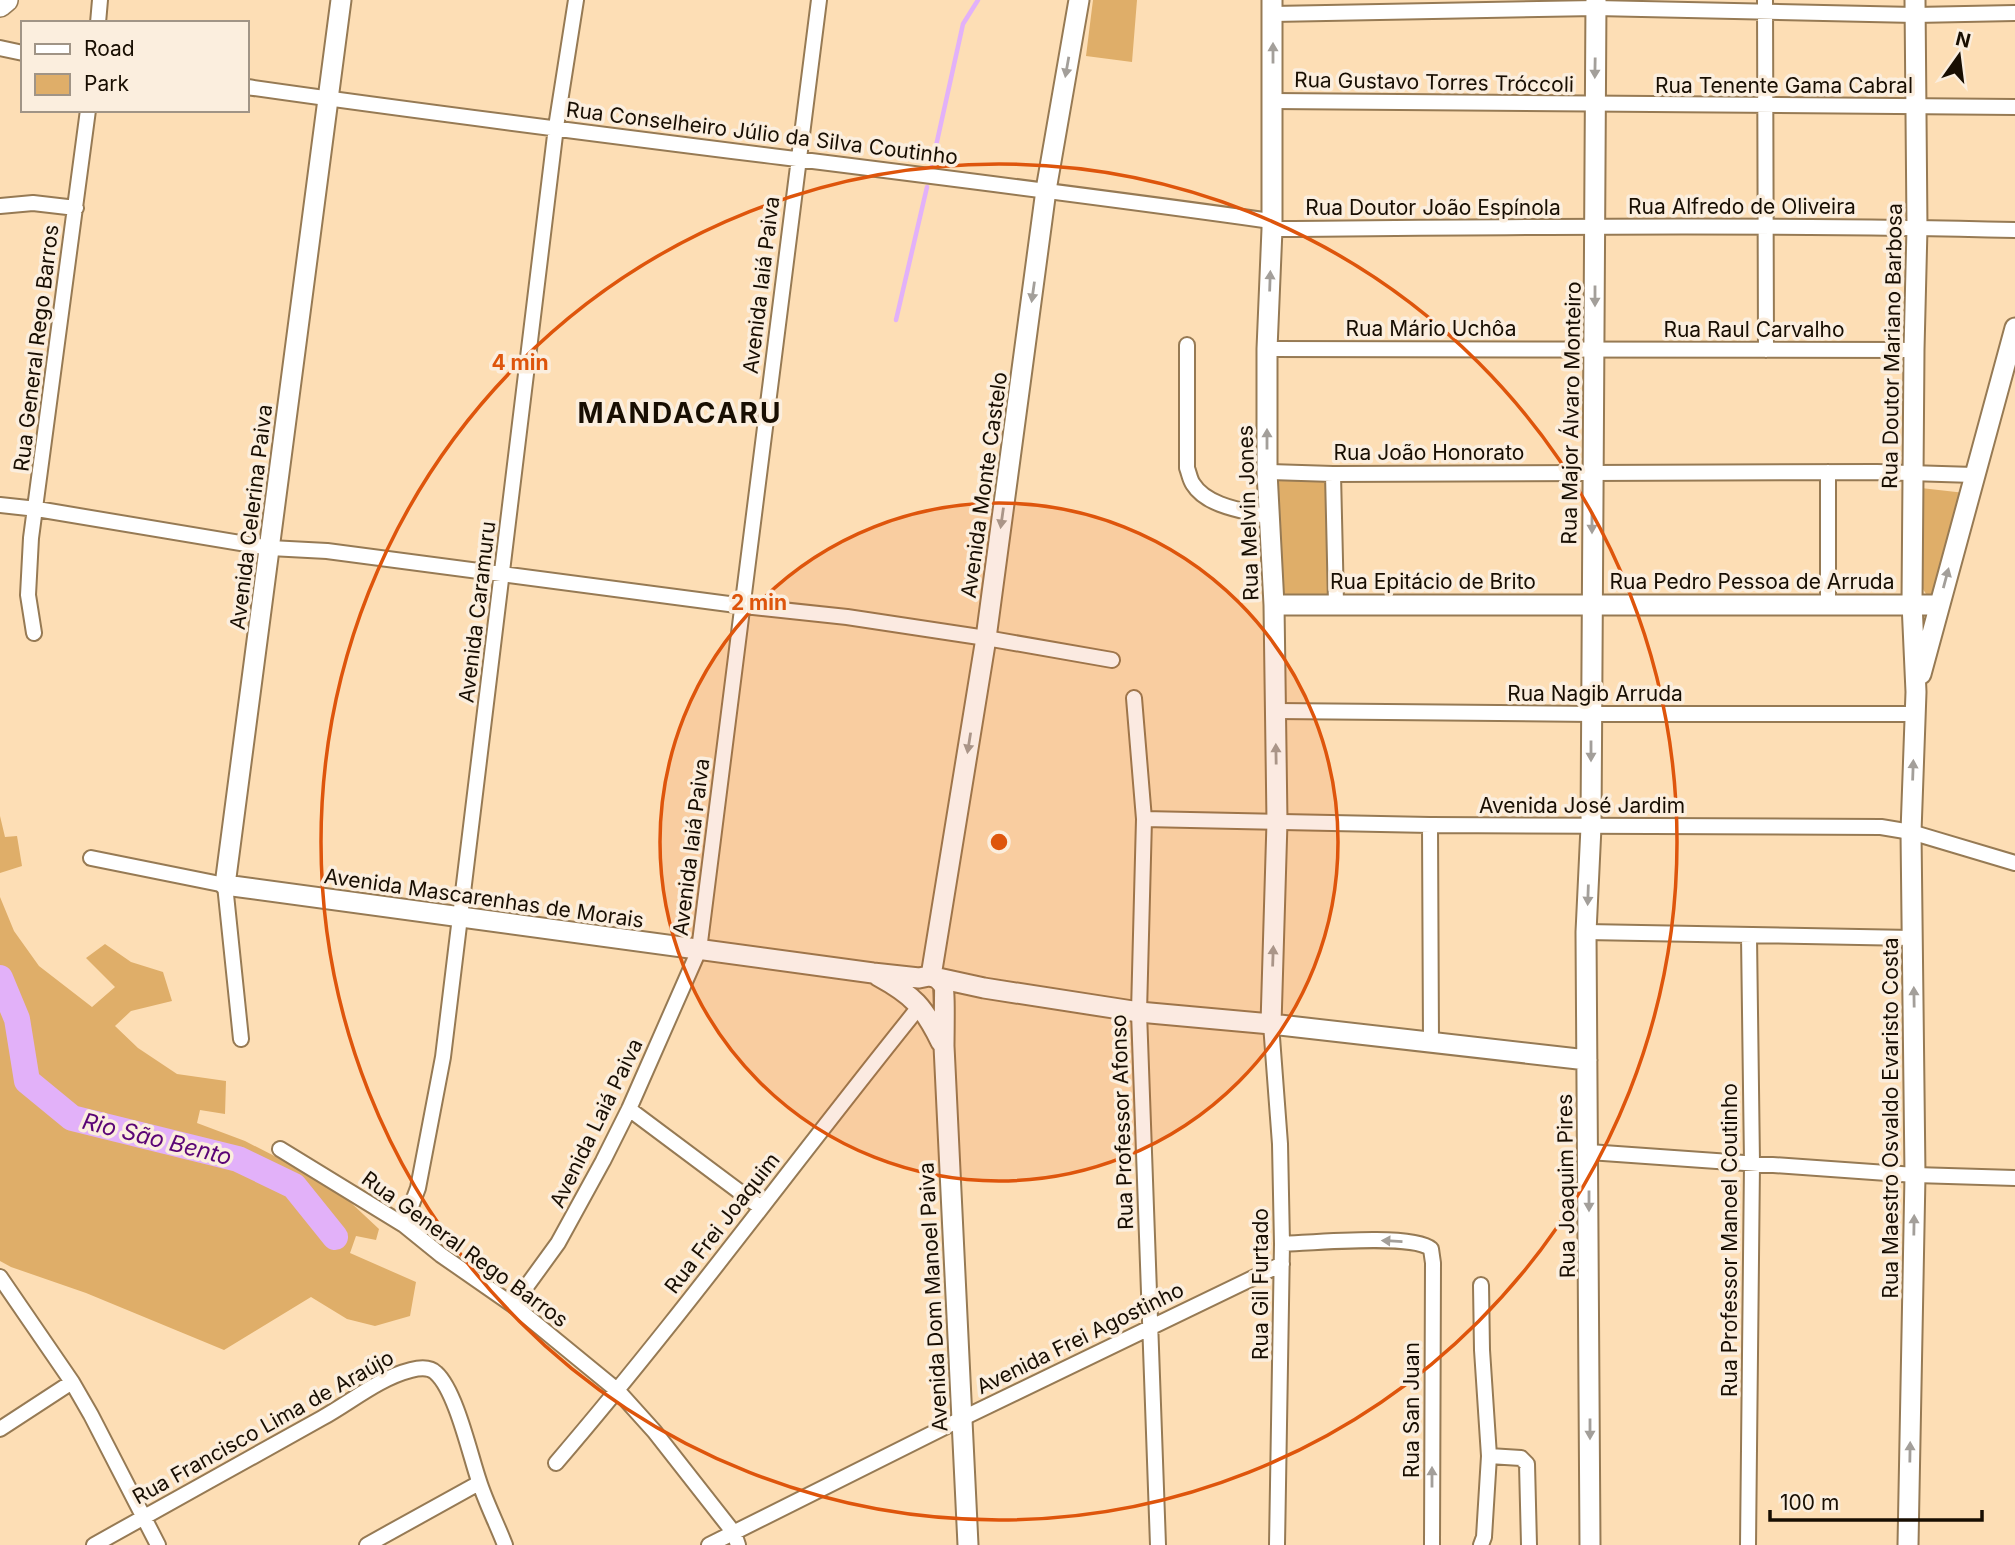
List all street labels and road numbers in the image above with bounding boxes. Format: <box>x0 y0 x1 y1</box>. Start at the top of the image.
street label: Rua Gustavo Torres Tróccoli <box>1294 67 1574 97</box>
street label: Rua Tenente Gama Cabral <box>1655 73 1913 98</box>
street label: Rua Conselheiro Júlio da Silva Coutinho <box>565 97 959 169</box>
street label: Rua Alfredo de Oliveira <box>1628 194 1856 219</box>
street label: Avenida Iaiá Paiva <box>738 195 784 375</box>
street label: Rua Doutor João Espínola <box>1305 195 1561 220</box>
street label: Rua Doutor Mariano Barbosa <box>1877 203 1907 489</box>
street label: Rua General Rego Barros <box>8 223 64 473</box>
street label: Rua Major Álvaro Monteiro <box>1555 281 1586 545</box>
street label: Rua Mário Uchôa <box>1346 316 1516 341</box>
street label: Rua Raul Carvalho <box>1663 317 1845 342</box>
street label: Avenida Monte Castelo <box>956 370 1012 600</box>
street label: Avenida Celerina Paiva <box>225 403 277 631</box>
street label: Rua Melvin Jones <box>1232 425 1264 601</box>
street label: Rua João Honorato <box>1334 440 1524 465</box>
street label: Avenida Caramuru <box>453 520 501 704</box>
street label: Rua Epitácio de Brito <box>1330 569 1536 594</box>
street label: Rua Pedro Pessoa de Arruda <box>1610 569 1895 594</box>
street label: Rua Nagib Arruda <box>1507 681 1683 706</box>
street label: Avenida Iaiá Paiva <box>668 757 714 937</box>
street label: Avenida José Jardim <box>1479 793 1685 818</box>
street label: Avenida Mascarenhas de Morais <box>323 863 645 933</box>
street label: Rua Maestro Osvaldo Evaristo Costa <box>1878 937 1903 1299</box>
street label: Rua Professor Afonso <box>1106 1014 1138 1230</box>
street label: Avenida Laiá Paiva <box>544 1034 648 1212</box>
street label: Rua Professor Manoel Coutinho <box>1717 1083 1742 1397</box>
street label: Rua Joaquim Pires <box>1552 1094 1580 1278</box>
street label: Rua Frei Joaquim <box>659 1148 785 1298</box>
street label: Avenida Dom Manoel Paiva <box>913 1162 953 1432</box>
street label: Rua General Rego Barros <box>357 1166 573 1332</box>
street label: Rua Gil Furtado <box>1248 1208 1273 1360</box>
street label: Avenida Frei Agostinho <box>972 1277 1188 1399</box>
street label: Rua San Juan <box>1399 1342 1424 1478</box>
street label: Rua Francisco Lima de Araújo <box>128 1345 398 1509</box>

